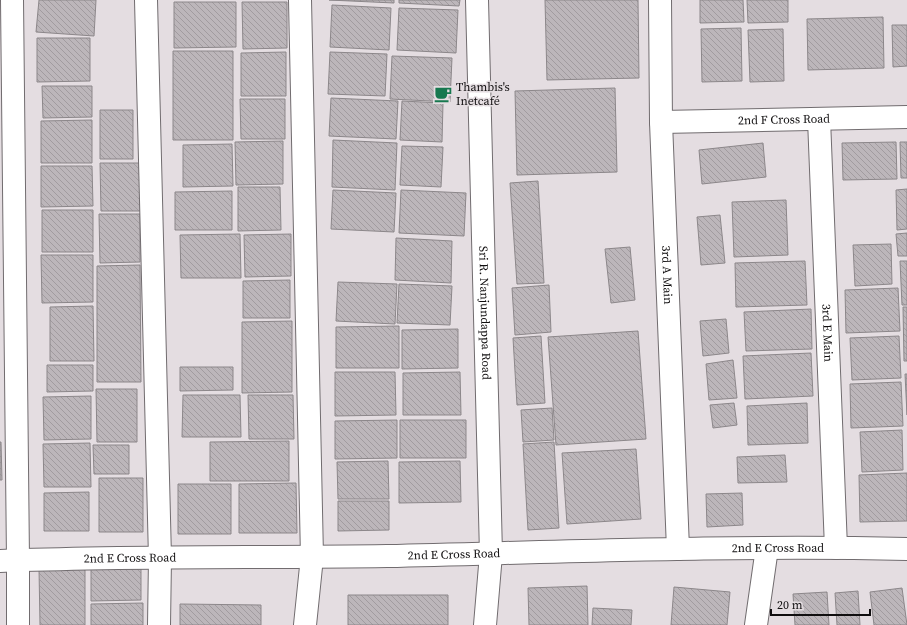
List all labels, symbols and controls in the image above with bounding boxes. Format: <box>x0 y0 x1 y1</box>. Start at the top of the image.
place label: Thambis's Inetcafé <box>456 79 510 109</box>
cafe icon: Thambis's Inetcafé <box>433 84 453 104</box>
street label: 2nd F Cross Road <box>738 111 830 128</box>
street label: 3rd A Main <box>658 245 676 305</box>
street label: Sri R. Nanjundappa Road <box>475 246 495 380</box>
street label: 3rd E Main <box>818 303 837 362</box>
street label: 2nd E Cross Road <box>732 540 824 556</box>
street label: 2nd E Cross Road <box>408 545 501 564</box>
street label: 2nd E Cross Road <box>84 549 176 567</box>
scale bar <box>771 591 870 617</box>
text: 20 m <box>777 597 803 613</box>

